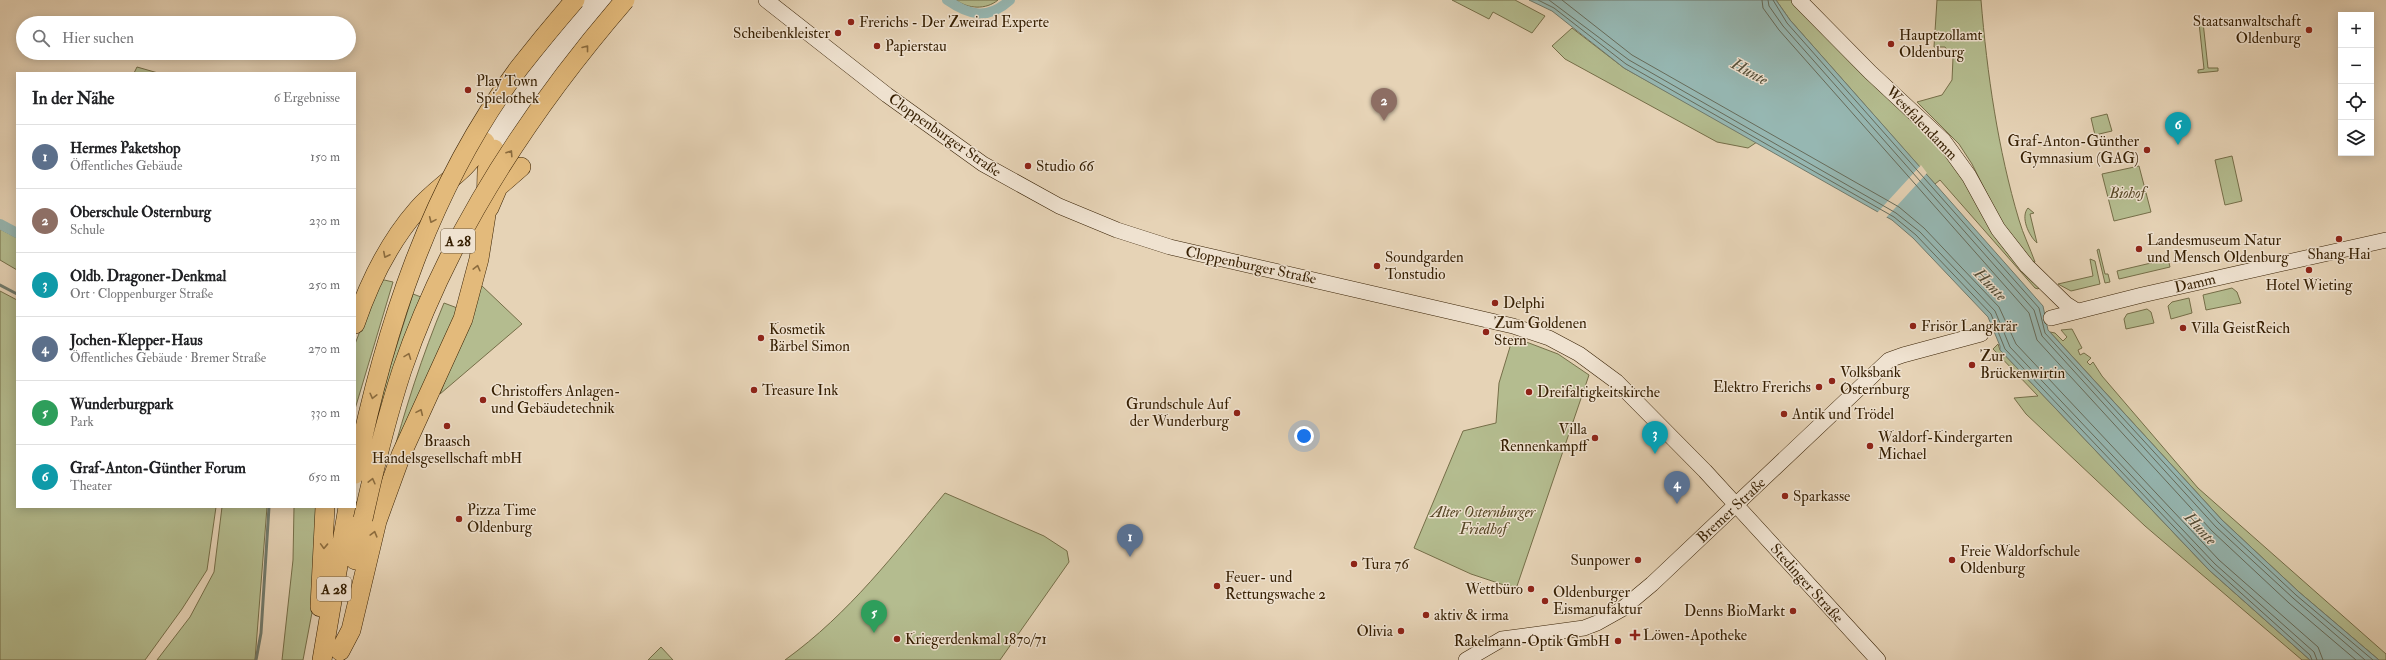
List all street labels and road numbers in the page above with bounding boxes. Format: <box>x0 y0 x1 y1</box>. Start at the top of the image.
street label: Westfalendamm <box>1881 82 1962 165</box>
street label: Cloppenburger Straße <box>884 89 1005 182</box>
road number: A 28 <box>441 229 475 253</box>
street label: Cloppenburger Straße <box>1183 242 1318 290</box>
street label: Damm <box>2173 269 2218 297</box>
street label: Bremer Straße <box>1693 474 1770 547</box>
street label: Stedinger Straße <box>1766 540 1847 627</box>
road number: A 28 <box>317 577 351 601</box>

